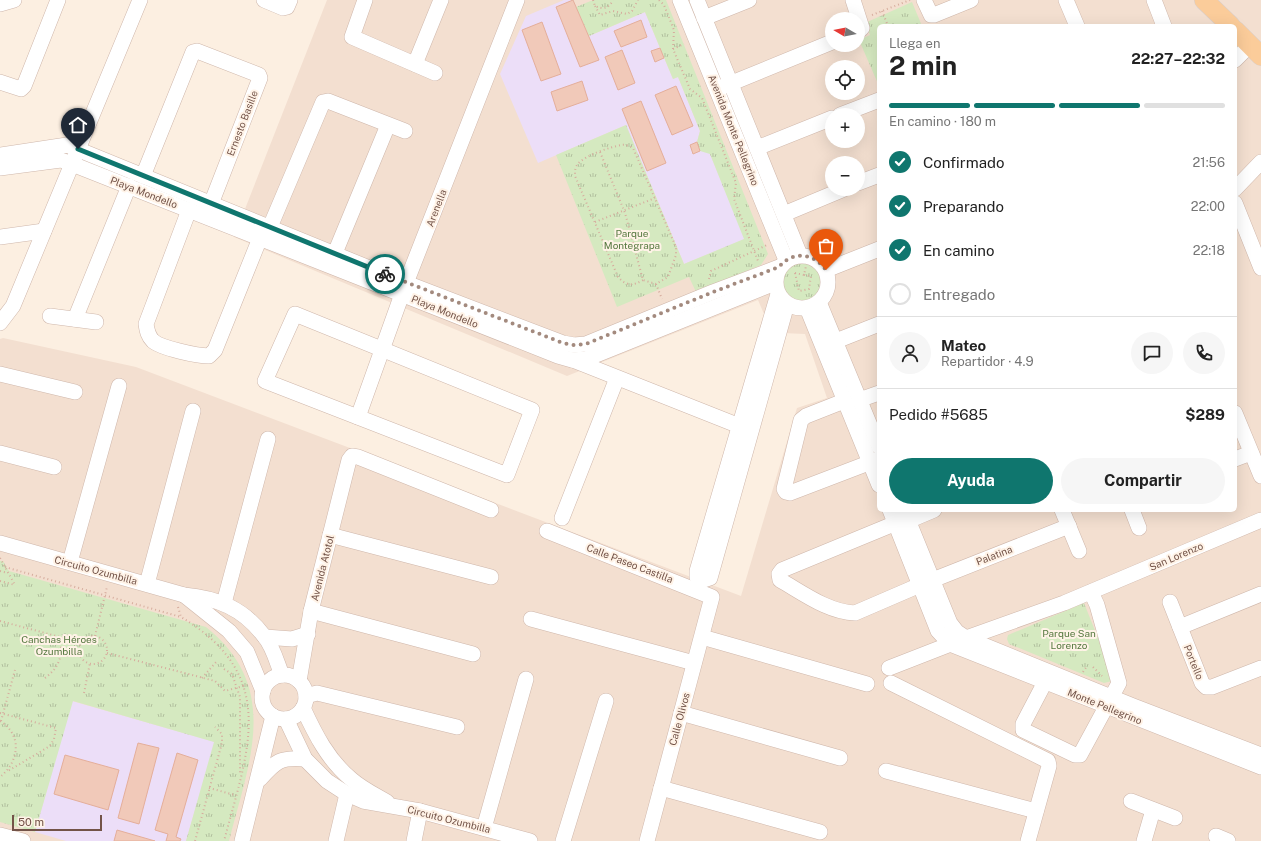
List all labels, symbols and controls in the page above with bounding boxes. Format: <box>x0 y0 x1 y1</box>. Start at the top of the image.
north arrow <box>825 12 865 52</box>
map controls <box>825 12 865 196</box>
text: Llega en <box>889 36 940 51</box>
text: 2 min <box>889 50 957 81</box>
text: 22:27–22:32 <box>1131 50 1225 67</box>
button: locate <box>825 60 865 100</box>
street label: Avenida Monte Pellegrino <box>706 73 762 187</box>
street label: Ernesto Basille <box>224 88 260 157</box>
pin <box>61 108 95 149</box>
button: + <box>825 108 865 148</box>
icon: home <box>67 114 89 136</box>
text: En camino · 180 m <box>889 114 996 129</box>
icon: check <box>889 151 911 173</box>
text: Confirmado <box>923 154 1004 171</box>
text: 21:56 <box>1193 155 1225 170</box>
button: − <box>825 156 865 196</box>
street label: Playa Mondello <box>109 174 180 210</box>
street label: Arenella <box>423 187 449 229</box>
icon: check <box>889 195 911 217</box>
text: Preparando <box>923 198 1004 215</box>
text: 22:00 <box>1191 199 1225 214</box>
park label: Parque Montegrapa <box>604 227 660 251</box>
pin <box>809 229 843 270</box>
icon: bag <box>815 235 837 257</box>
icon: check <box>889 239 911 261</box>
text: En camino <box>923 242 995 259</box>
text: 22:18 <box>1193 243 1225 258</box>
courier <box>365 254 405 294</box>
icon: bike <box>374 263 396 285</box>
text: Entregado <box>923 286 995 303</box>
street label: Playa Mondello <box>410 292 481 330</box>
button: person <box>889 332 931 374</box>
button: chat <box>1131 332 1173 374</box>
button: phone <box>1183 332 1225 374</box>
text: Mateo <box>941 337 986 354</box>
text: Repartidor · 4.9 <box>941 354 1034 369</box>
text: Pedido #5685 <box>889 406 988 423</box>
text: $289 <box>1185 406 1225 423</box>
button: Ayuda <box>889 458 1053 504</box>
button: Compartir <box>1061 458 1225 504</box>
street label: Avenida Atotol <box>308 534 336 602</box>
street label: San Lorenzo <box>1147 539 1205 573</box>
street label: Calle Paseo Castilla <box>585 541 675 585</box>
street label: Palatina <box>974 543 1014 567</box>
street label: Circuito Ozumbilla <box>53 553 139 587</box>
park label: Parque San Lorenzo <box>1042 627 1096 651</box>
park label: Canchas Héroes Ozumbilla <box>21 633 97 657</box>
street label: Portello <box>1182 643 1207 681</box>
street label: Monte Pellegrino <box>1066 686 1144 727</box>
street label: Calle Olivos <box>666 691 692 747</box>
street label: Circuito Ozumbilla <box>406 803 492 835</box>
scale bar <box>12 813 102 832</box>
text: 50 m <box>18 816 44 828</box>

